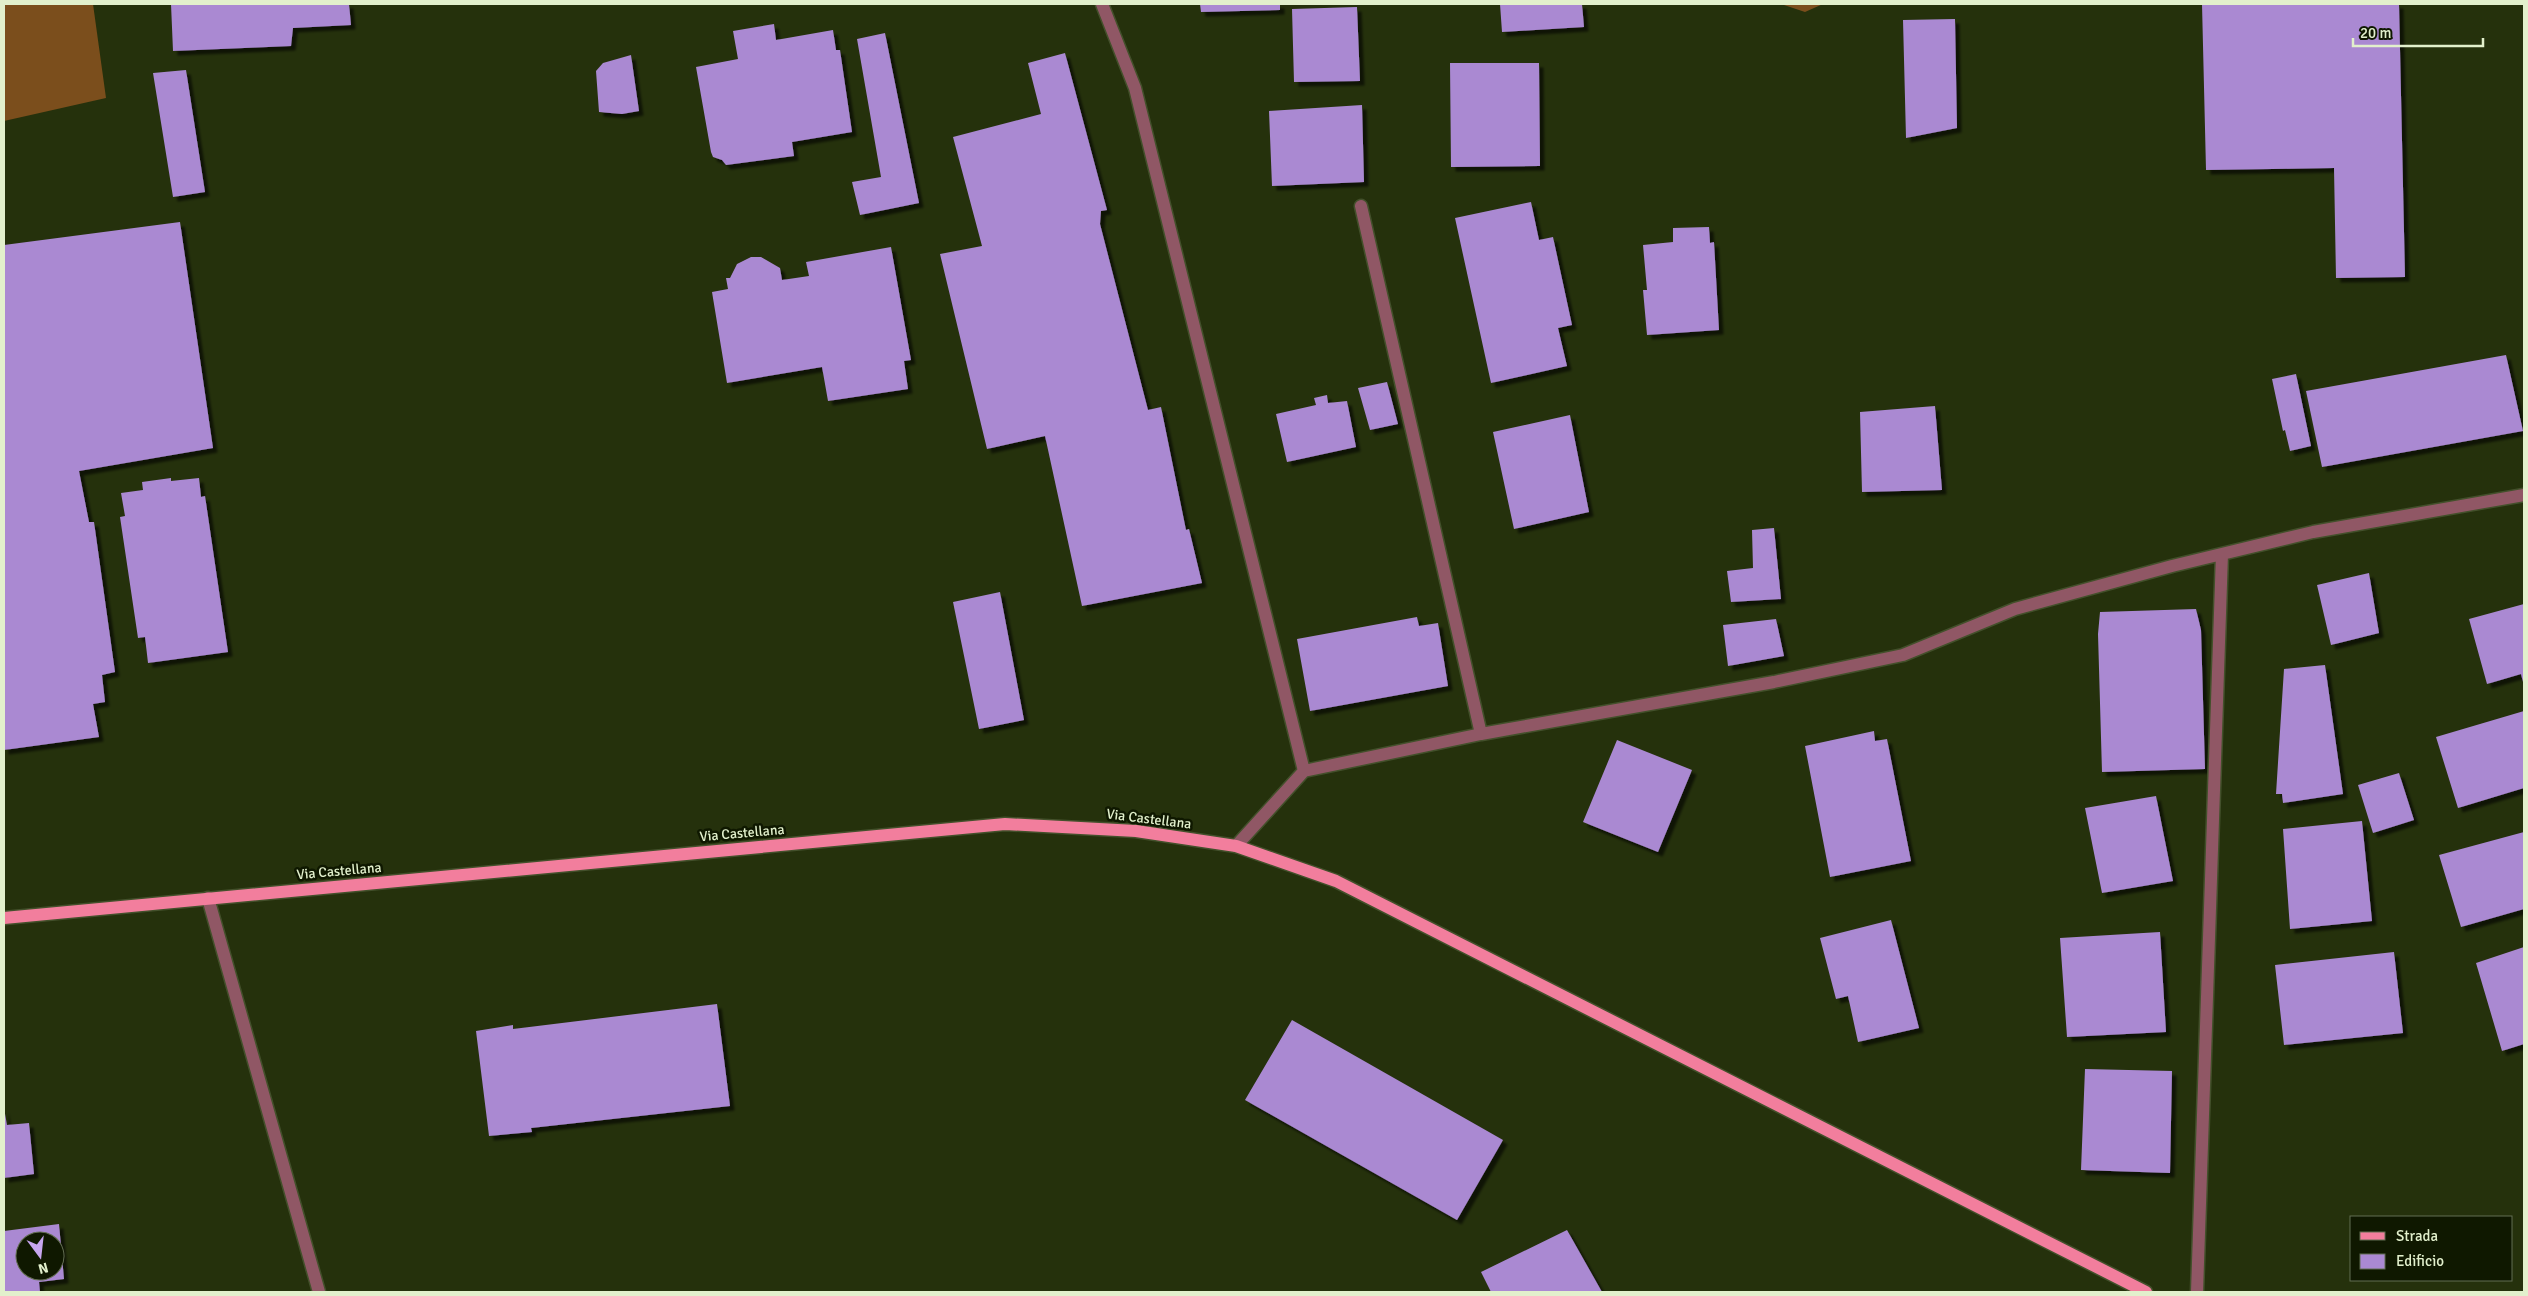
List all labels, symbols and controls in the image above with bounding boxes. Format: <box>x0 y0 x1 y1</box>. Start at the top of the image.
scale bar <box>2353 15 2483 47</box>
text: 20 m <box>2360 24 2391 42</box>
street label: Via Castellana <box>1106 805 1192 833</box>
street label: Via Castellana <box>699 821 785 845</box>
street label: Via Castellana <box>296 859 382 883</box>
legend <box>2350 1216 2513 1281</box>
text: Strada <box>2396 1227 2438 1245</box>
north arrow <box>15 1231 65 1281</box>
text: Edificio <box>2396 1252 2444 1270</box>
text: N <box>36 1259 50 1278</box>

